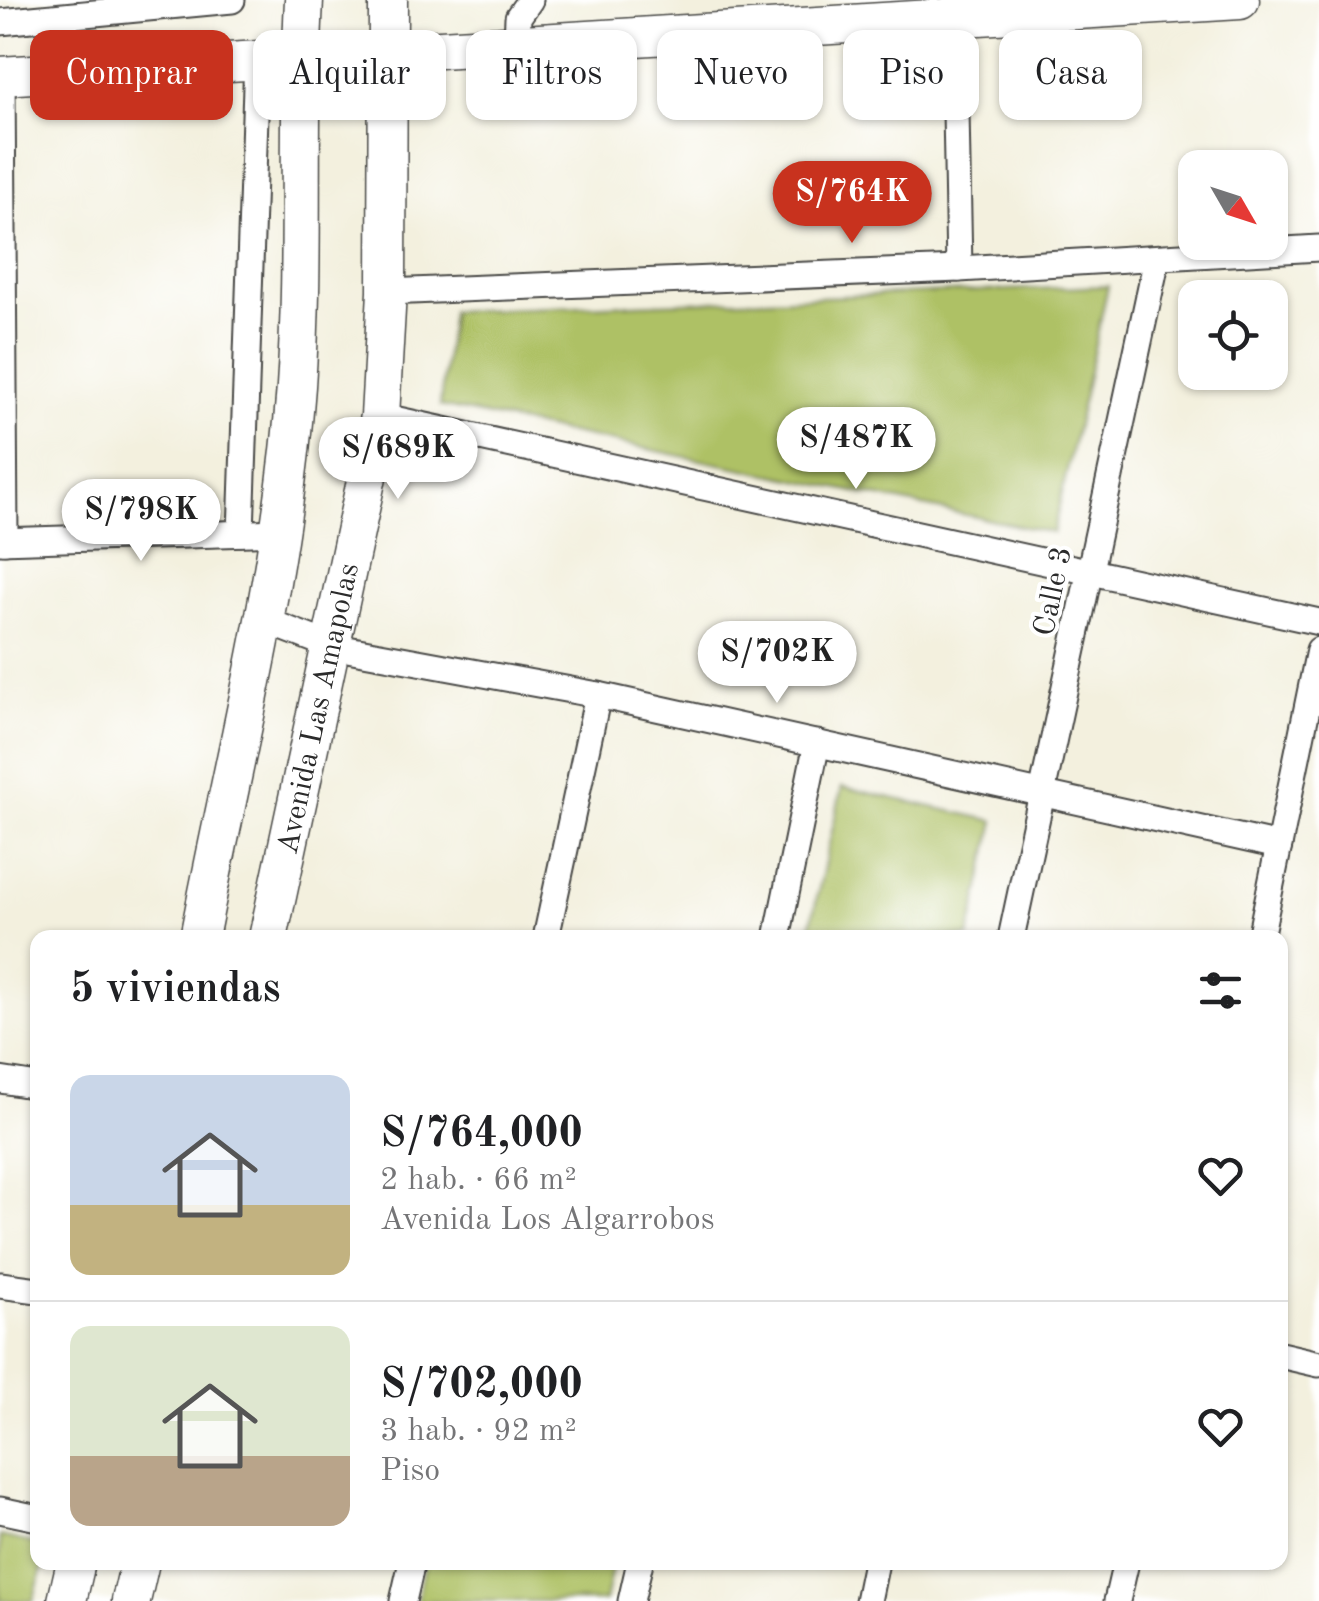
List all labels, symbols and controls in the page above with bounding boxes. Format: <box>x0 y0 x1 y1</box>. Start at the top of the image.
chip: Comprar <box>30 30 233 120</box>
chip: Alquilar <box>253 30 446 120</box>
chip: Filtros <box>466 30 637 120</box>
chip: Nuevo <box>657 30 823 120</box>
chip: Piso <box>843 30 979 120</box>
chip: Casa <box>999 30 1142 120</box>
north arrow <box>1178 150 1288 260</box>
map controls <box>1178 150 1288 390</box>
pin: S/764K <box>771 161 933 246</box>
text: S/764K <box>795 177 909 209</box>
button: locate <box>1178 280 1288 390</box>
pin: S/487K <box>775 407 937 492</box>
pin: S/689K <box>317 417 479 502</box>
text: S/487K <box>799 423 913 455</box>
text: S/689K <box>341 433 455 465</box>
pin: S/798K <box>60 479 222 564</box>
text: S/798K <box>84 495 198 527</box>
street label: Calle 3 <box>1030 544 1078 639</box>
street label: Avenida Las Amapolas <box>273 560 365 857</box>
pin: S/702K <box>696 621 858 706</box>
text: S/702K <box>720 637 834 669</box>
icon: filters <box>1193 963 1248 1018</box>
text: 5 viviendas <box>70 969 281 1011</box>
text: S/764,000 <box>380 1114 583 1156</box>
icon: home <box>150 1115 270 1235</box>
icon: heart <box>1193 1148 1248 1203</box>
text: 2 hab. · 66 m² <box>380 1165 577 1197</box>
text: Avenida Los Algarrobos <box>380 1205 715 1237</box>
text: S/702,000 <box>380 1365 583 1407</box>
icon: home <box>150 1366 270 1486</box>
icon: heart <box>1193 1399 1248 1454</box>
text: 3 hab. · 92 m² <box>380 1416 577 1448</box>
text: Piso <box>380 1456 440 1488</box>

